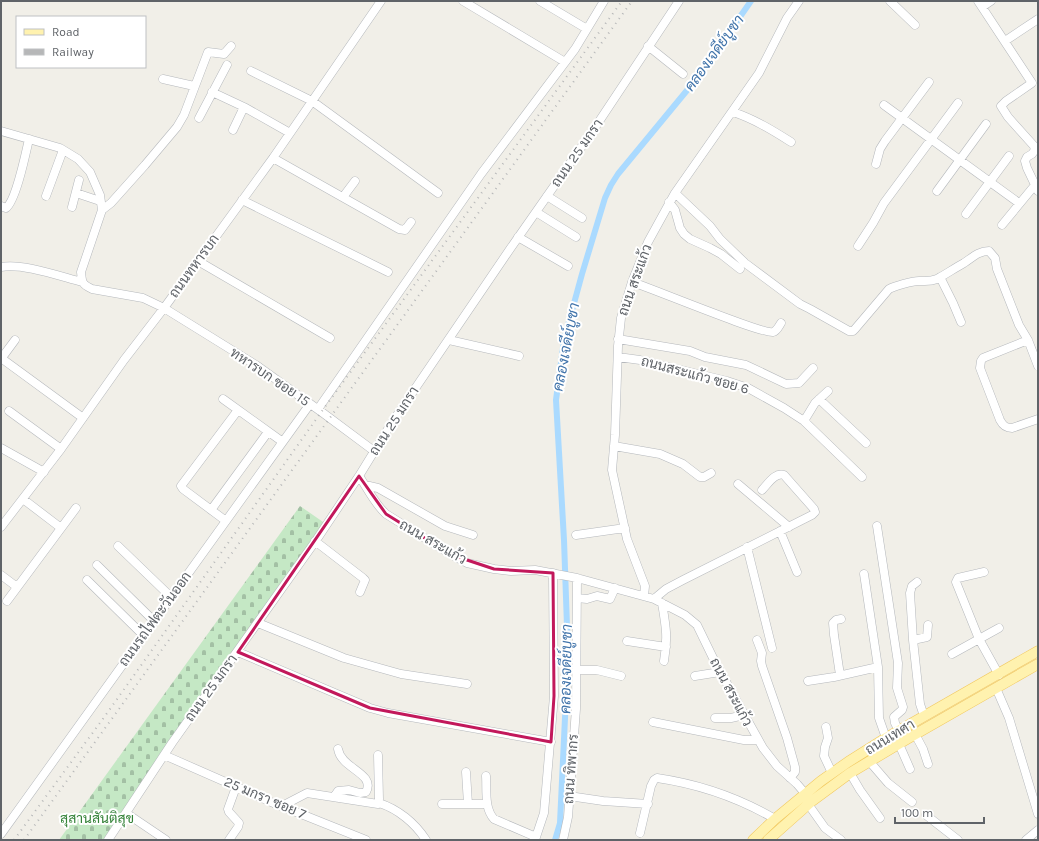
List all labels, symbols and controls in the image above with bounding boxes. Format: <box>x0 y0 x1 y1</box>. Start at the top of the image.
water label: คลองเจดีย์บูชา <box>680 11 748 95</box>
legend <box>16 16 146 68</box>
text: Road <box>52 25 80 39</box>
text: Railway <box>52 45 94 59</box>
street label: ถนน 25 มกรา <box>547 116 607 190</box>
street label: ถนนทหารบก <box>165 231 223 301</box>
street label: ถนน สระแก้ว <box>613 242 656 318</box>
water label: คลองเจดีย์บูชา <box>548 301 584 393</box>
street label: ทหารบก ซอย 15 <box>227 344 313 410</box>
street label: ถนนสระแก้ว ซอย 6 <box>639 351 751 398</box>
street label: ถนน 25 มกรา <box>365 383 423 459</box>
street label: ถนน สระแก้ว <box>396 515 470 568</box>
street label: ถนนรถไฟตะวันออก <box>115 568 195 670</box>
water label: คลองเจดีย์บูชา <box>555 624 577 714</box>
street label: ถนน 25 มกรา <box>181 651 241 725</box>
street label: ถนน สระแก้ว <box>706 654 757 729</box>
street label: ถนนเทศา <box>862 716 918 758</box>
street label: ถนน ทิพากร <box>560 733 582 805</box>
street label: 25 มกรา ซอย 7 <box>221 773 309 823</box>
scale bar <box>895 799 984 825</box>
text: 100 m <box>901 806 933 820</box>
park label: สุสานสันติสุข <box>60 810 134 828</box>

